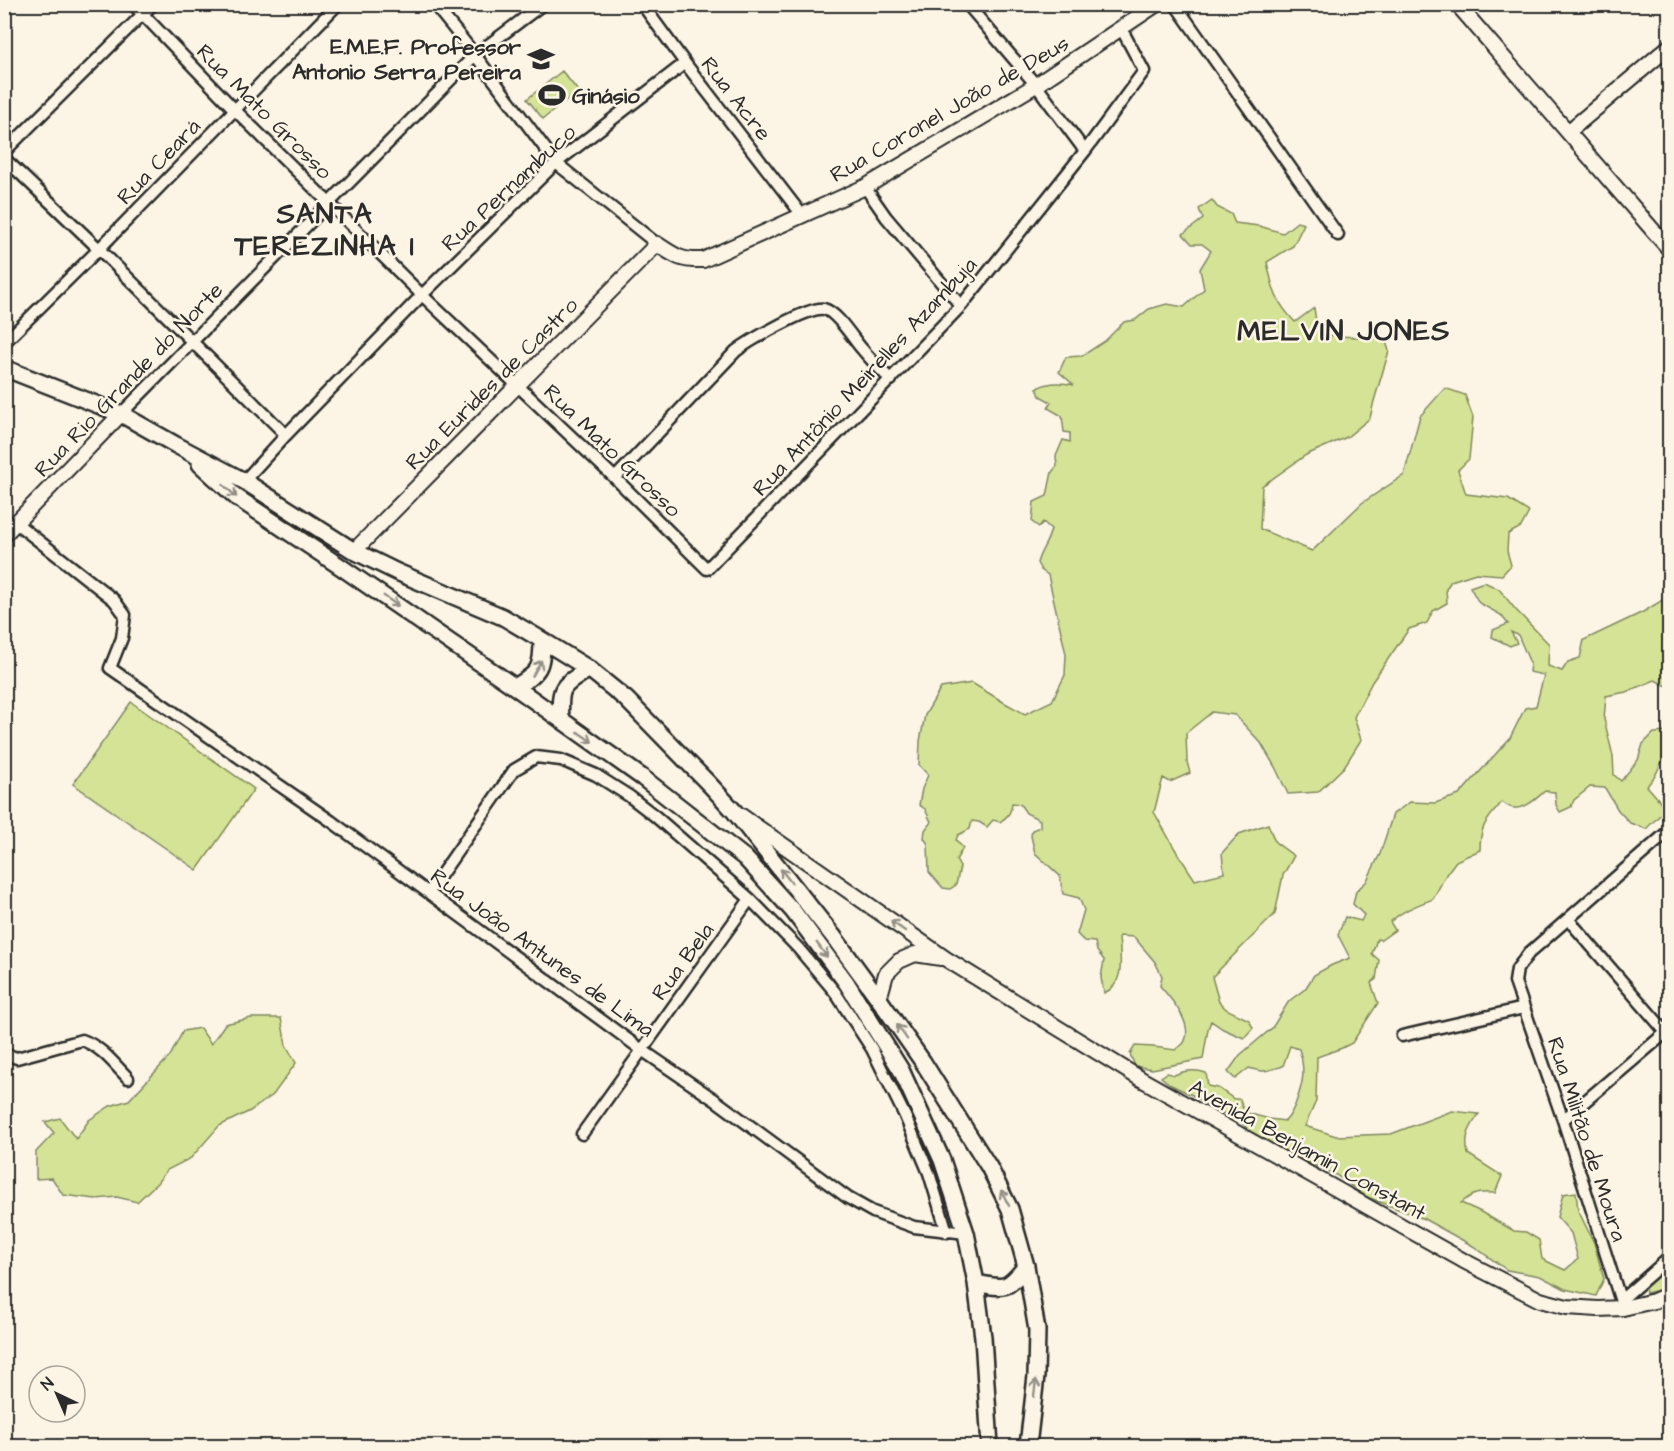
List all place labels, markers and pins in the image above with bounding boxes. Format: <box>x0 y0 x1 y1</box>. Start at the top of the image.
place label: E.M.E.F. Professor Antonio Serra Pereira <box>292 32 522 88</box>
school or university icon: E.M.E.F. Professor Antonio Serra Pereira <box>526 44 556 74</box>
sports icon: Ginásio <box>537 80 567 110</box>
place label: Ginásio <box>572 81 640 112</box>

